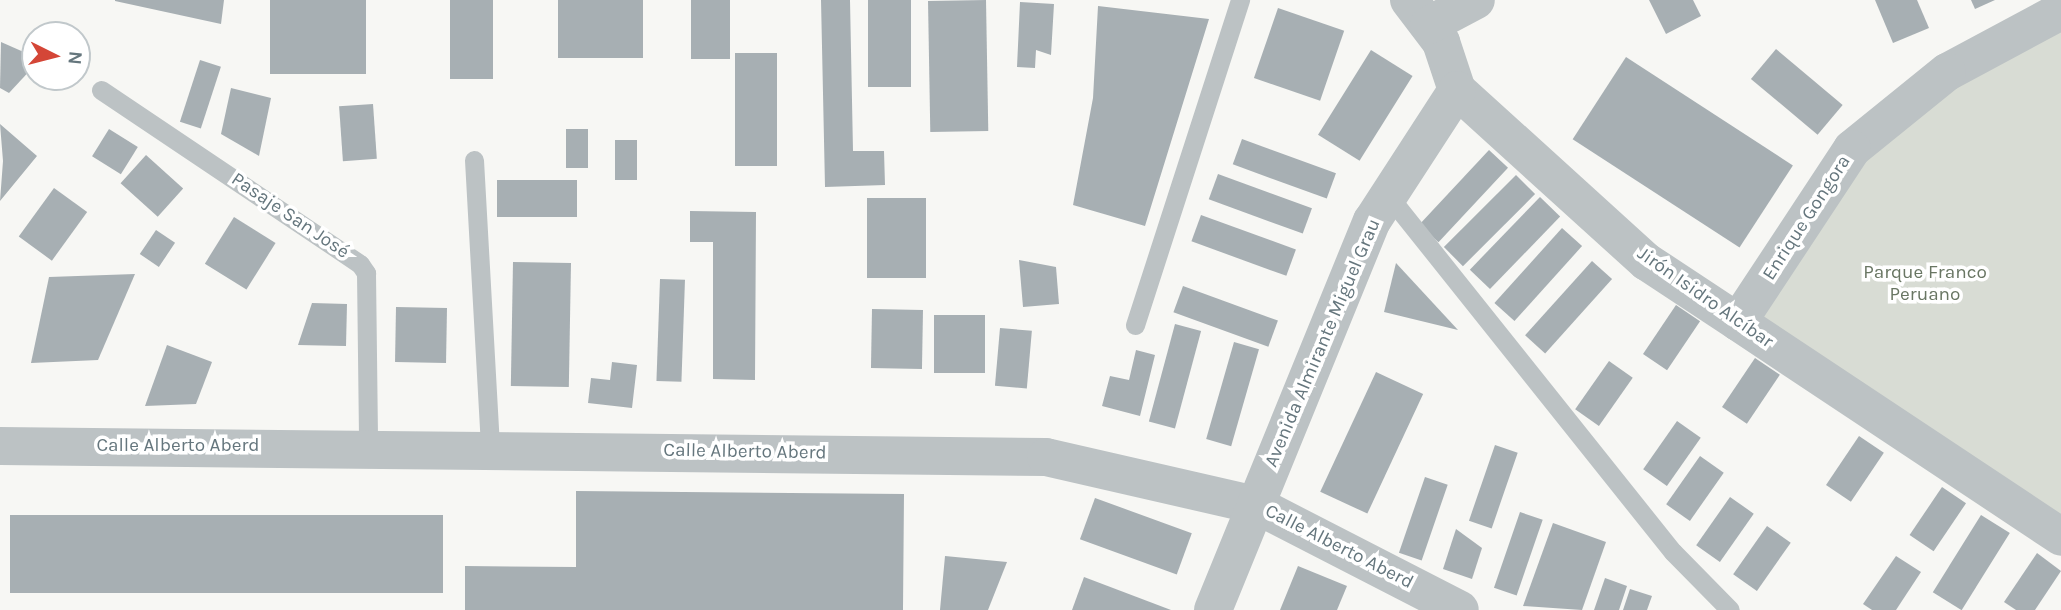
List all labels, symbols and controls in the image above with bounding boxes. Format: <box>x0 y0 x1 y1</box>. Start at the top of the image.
north arrow <box>21 21 91 91</box>
text: N <box>63 50 87 66</box>
street label: Enrique Gongora <box>1758 151 1856 285</box>
street label: Pasaje San José <box>227 168 353 264</box>
street label: Avenida Almirante Miguel Grau <box>1260 215 1386 471</box>
street label: Jirón Isidro Alcíbar <box>1633 243 1777 353</box>
park label: Parque Franco Peruano <box>1863 262 1987 306</box>
street label: Calle Alberto Aberd <box>96 435 260 457</box>
street label: Calle Alberto Aberd <box>663 439 827 465</box>
street label: Calle Alberto Aberd <box>1261 500 1417 594</box>

